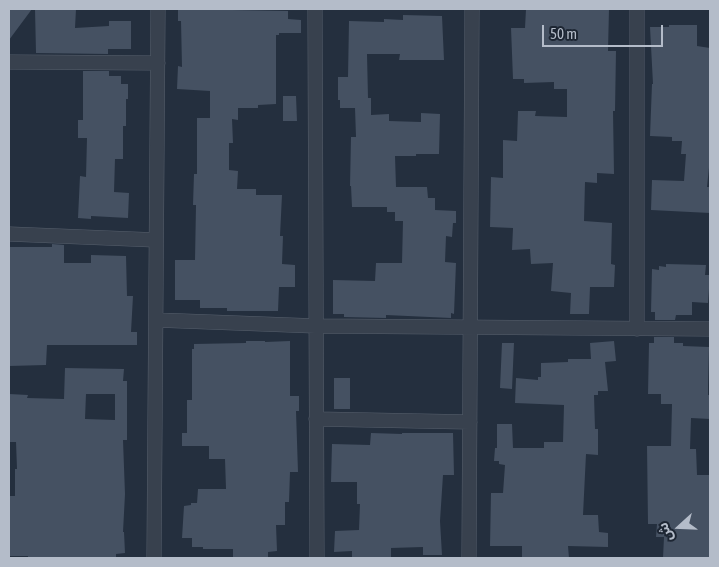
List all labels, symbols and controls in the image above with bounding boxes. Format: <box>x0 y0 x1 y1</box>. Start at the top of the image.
scale bar <box>544 15 665 47</box>
text: 50 m <box>550 25 577 42</box>
north arrow <box>654 502 704 552</box>
text: ش <box>654 520 676 544</box>

